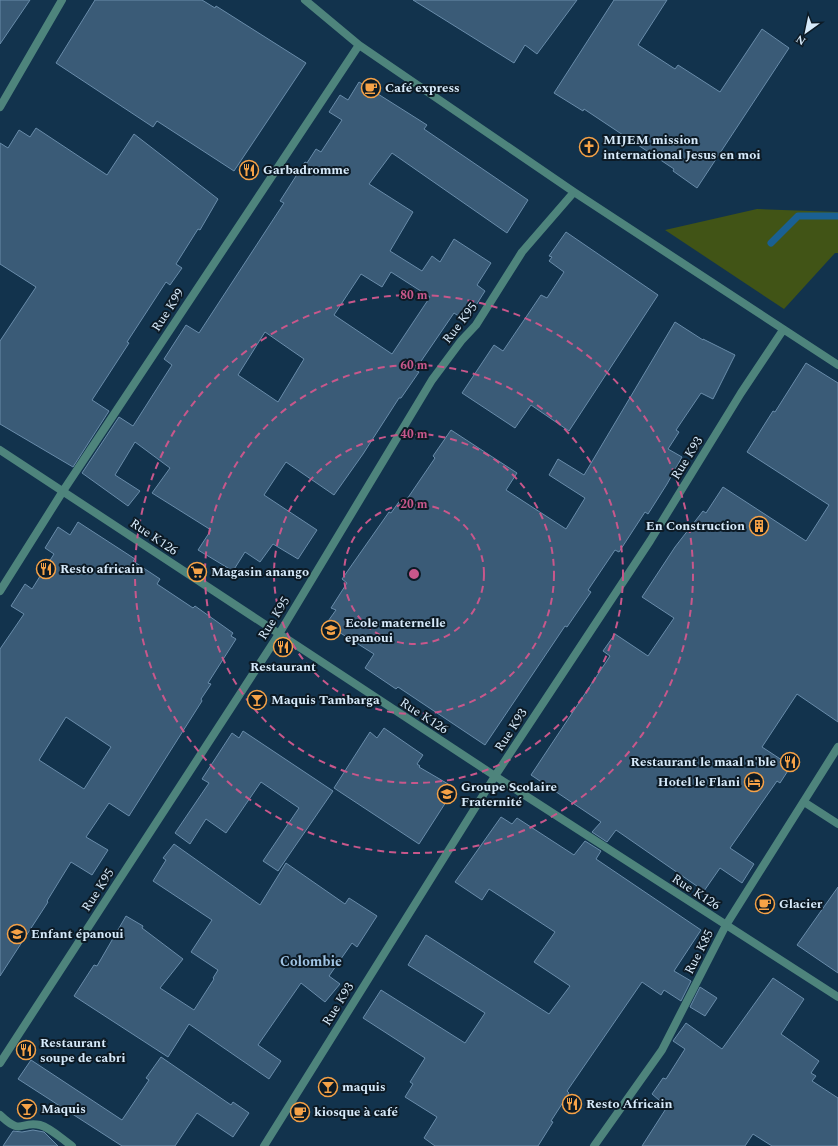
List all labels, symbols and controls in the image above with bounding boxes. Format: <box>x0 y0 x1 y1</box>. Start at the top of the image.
north arrow <box>786 12 826 52</box>
text: N <box>792 30 809 50</box>
cafe icon: Café express <box>360 77 382 99</box>
place label: Café express <box>385 78 460 98</box>
place label: MIJEM mission international Jesus en moi <box>603 130 761 165</box>
church icon: MIJEM mission international Jesus en moi <box>578 136 600 158</box>
restaurant icon: Garbadromme <box>238 159 260 181</box>
place label: Garbadromme <box>263 160 350 180</box>
street label: Rue K99 <box>147 284 190 335</box>
text: 80 m <box>400 286 428 305</box>
street label: Rue K95 <box>437 298 483 348</box>
text: 60 m <box>400 356 428 375</box>
text: 40 m <box>400 425 428 444</box>
street label: Rue K93 <box>666 432 708 484</box>
text: 20 m <box>400 495 428 514</box>
street label: Rue K126 <box>126 514 183 561</box>
building icon: En Construction <box>748 515 770 537</box>
place label: En Construction <box>646 516 745 536</box>
restaurant icon: Resto africain <box>35 558 57 580</box>
place label: Resto africain <box>60 559 143 579</box>
supermarket icon: Magasin anango <box>186 561 208 583</box>
place label: Magasin anango <box>211 562 309 582</box>
centre of rings <box>407 567 421 581</box>
street label: Rue K95 <box>253 592 295 644</box>
place label: Ecole maternelle epanoui <box>345 613 446 648</box>
school or university icon: Ecole maternelle epanoui <box>320 619 342 641</box>
restaurant icon: Restaurant <box>272 636 294 658</box>
place label: Restaurant <box>250 657 316 677</box>
bar icon: Maquis Tambarga <box>246 689 268 711</box>
place label: Maquis Tambarga <box>271 690 380 710</box>
street label: Rue K126 <box>396 693 453 739</box>
street label: Rue K93 <box>490 704 533 755</box>
restaurant icon: Restaurant le maal n'ble <box>779 751 801 773</box>
place label: Restaurant le maal n'ble <box>631 752 776 772</box>
hotel icon: Hotel le Flani <box>743 771 765 793</box>
place label: Hotel le Flani <box>658 772 740 792</box>
place label: Groupe Scolaire Fraternité <box>461 777 557 812</box>
school or university icon: Groupe Scolaire Fraternité <box>436 783 458 805</box>
street label: Rue K95 <box>77 865 119 915</box>
street label: Rue K126 <box>668 869 725 915</box>
cafe icon: Glacier <box>754 893 776 915</box>
place label: Glacier <box>779 894 823 914</box>
school or university icon: Enfant épanoui <box>6 923 28 945</box>
place label: Enfant épanoui <box>31 924 124 944</box>
street label: Rue K85 <box>679 926 719 978</box>
district label: Colombie <box>280 951 342 972</box>
street label: Rue K93 <box>317 978 359 1030</box>
place label: Restaurant soupe de cabri <box>40 1033 126 1068</box>
restaurant icon: Restaurant soupe de cabri <box>15 1039 37 1061</box>
bar icon: maquis <box>317 1076 339 1098</box>
place label: maquis <box>342 1077 386 1097</box>
restaurant icon: Resto Africain <box>561 1093 583 1115</box>
place label: Resto Africain <box>586 1094 673 1114</box>
bar icon: Maquis <box>16 1098 38 1120</box>
place label: Maquis <box>41 1099 86 1119</box>
cafe icon: kiosque à café <box>289 1101 311 1123</box>
place label: kiosque à café <box>314 1102 398 1122</box>

